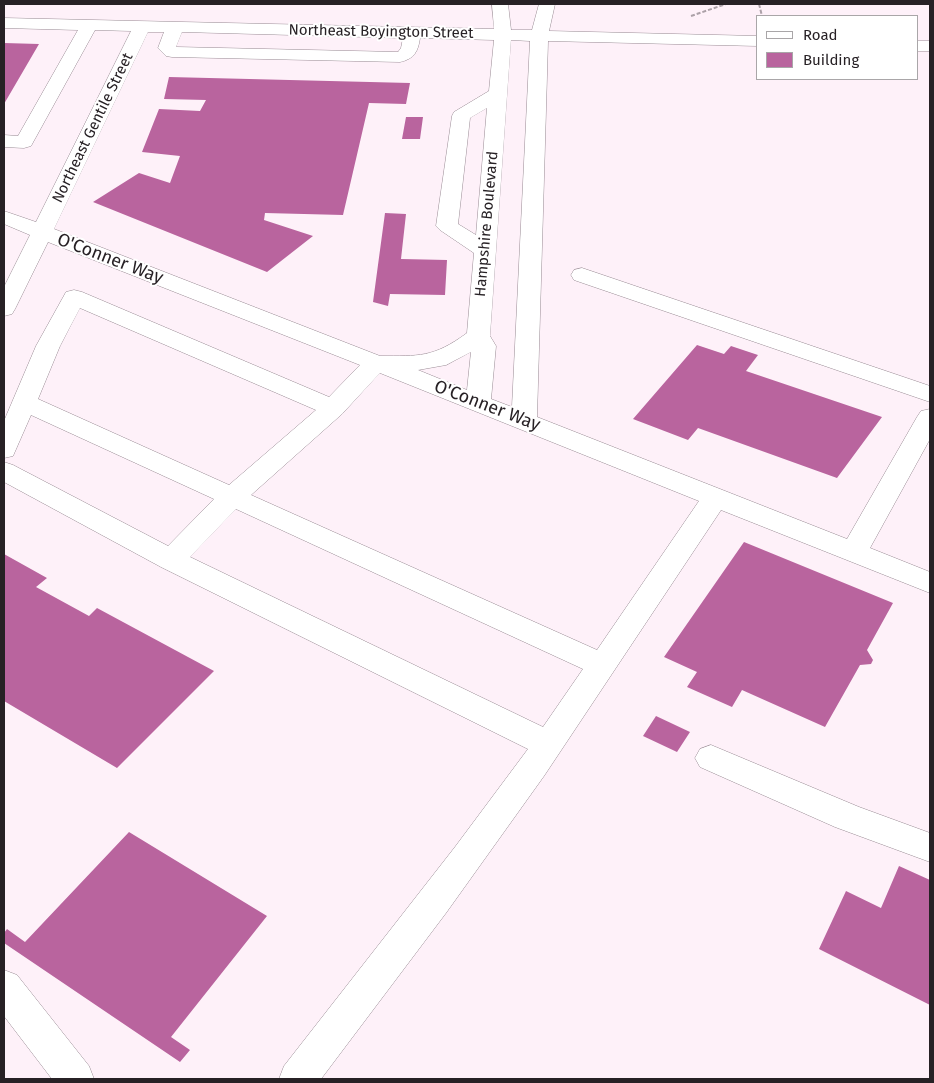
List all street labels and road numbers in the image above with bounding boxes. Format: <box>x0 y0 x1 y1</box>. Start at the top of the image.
street label: Northeast Boyington Street <box>288 21 474 43</box>
street label: Northeast Gentile Street <box>49 50 137 206</box>
street label: Hampshire Boulevard <box>472 150 502 298</box>
street label: O'Conner Way <box>54 229 166 289</box>
street label: O'Conner Way <box>431 376 543 436</box>

